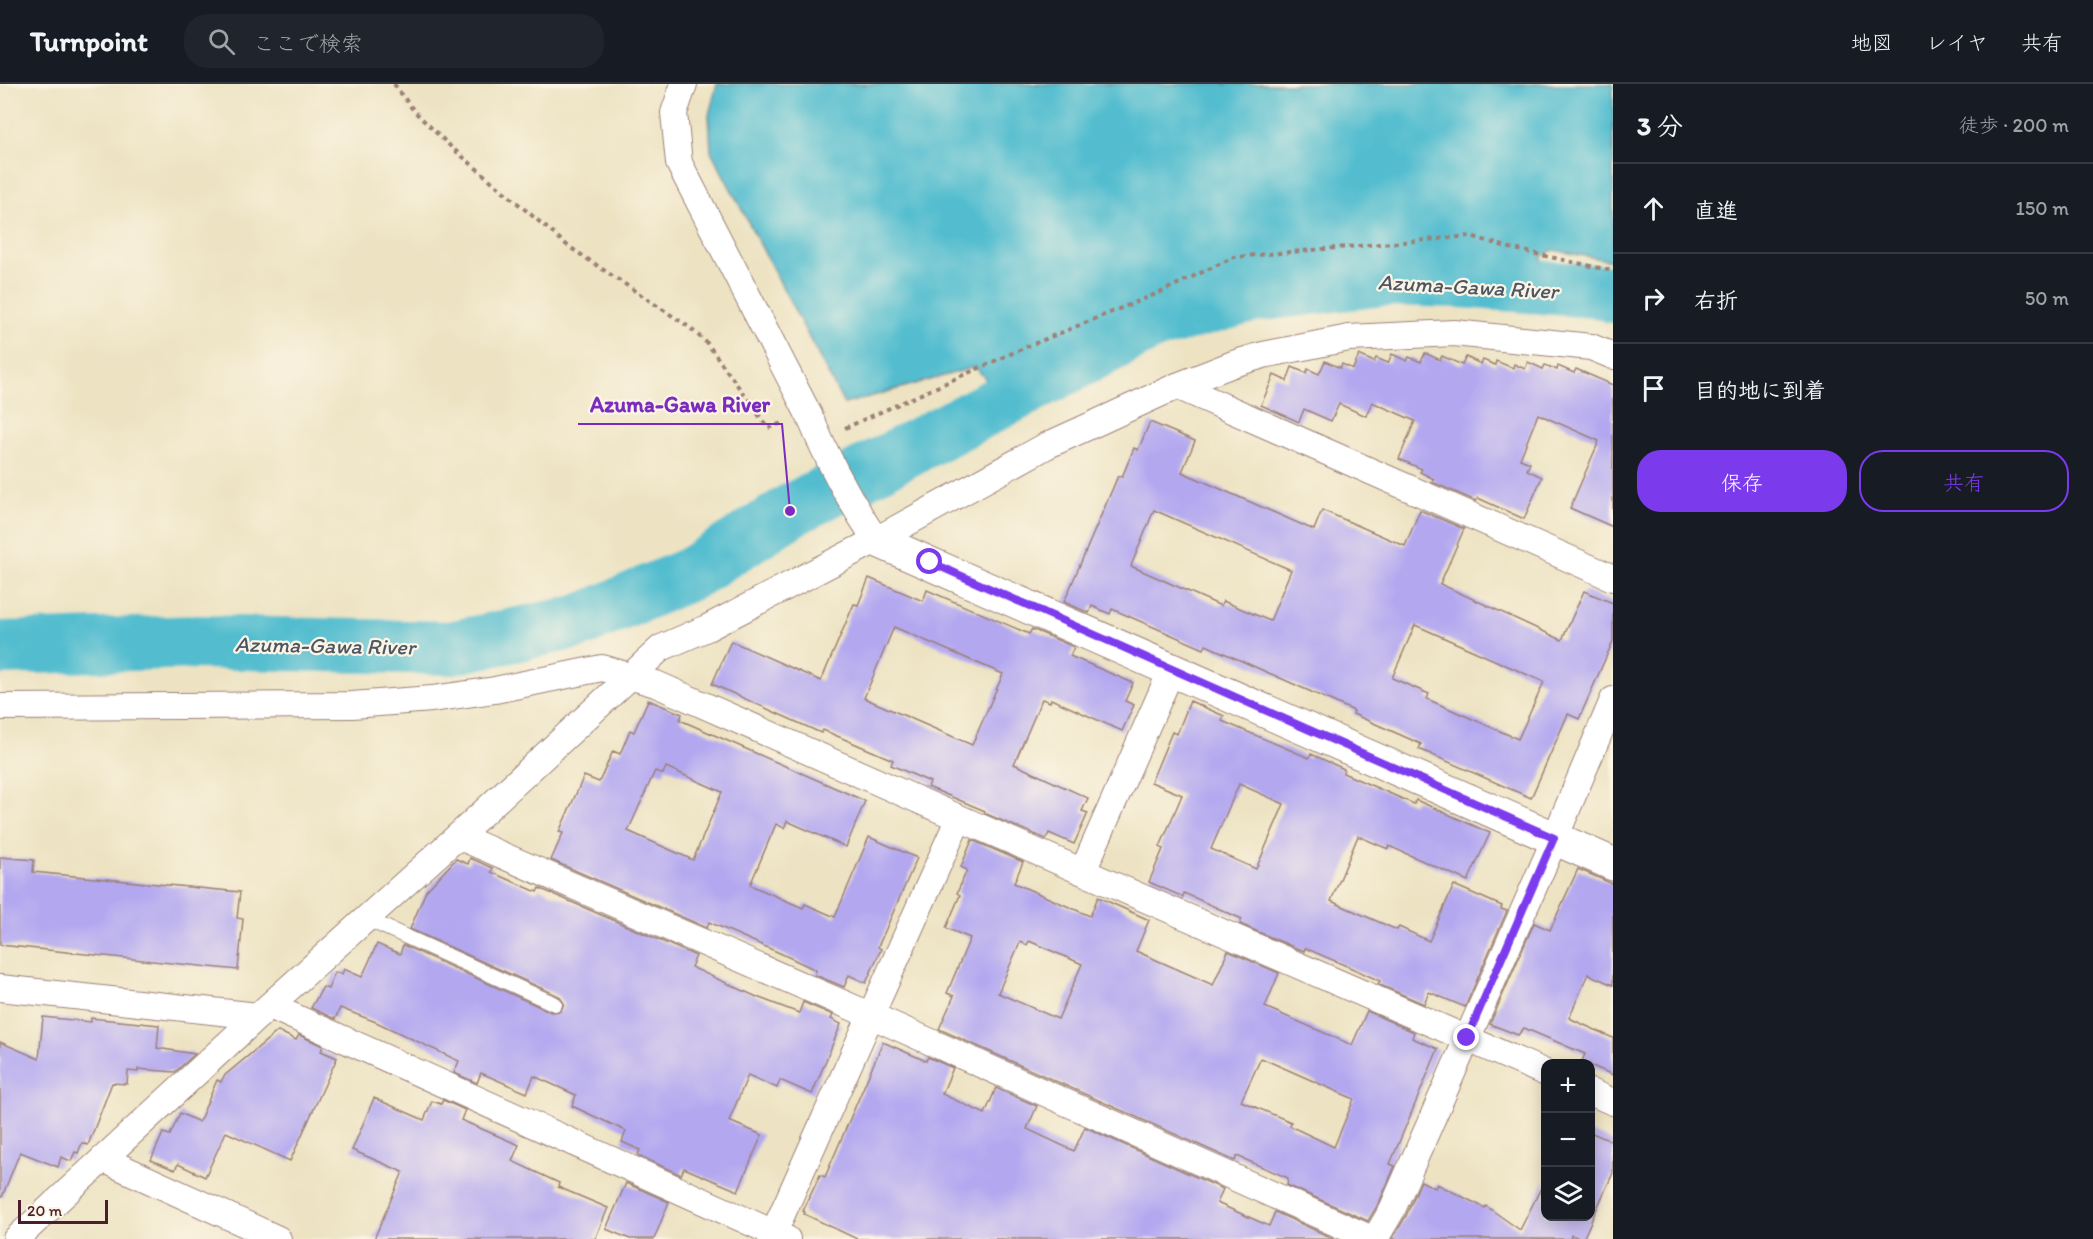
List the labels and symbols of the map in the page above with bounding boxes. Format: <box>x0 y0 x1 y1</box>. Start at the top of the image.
water label: Azuma-Gawa River <box>1377 268 1561 305</box>
callout: Azuma-Gawa River <box>578 384 782 424</box>
text: Azuma-Gawa River <box>589 391 771 418</box>
route start <box>916 548 942 574</box>
water label: Azuma-Gawa River <box>235 630 418 661</box>
route end <box>1453 1024 1479 1050</box>
scale bar <box>18 1197 108 1224</box>

